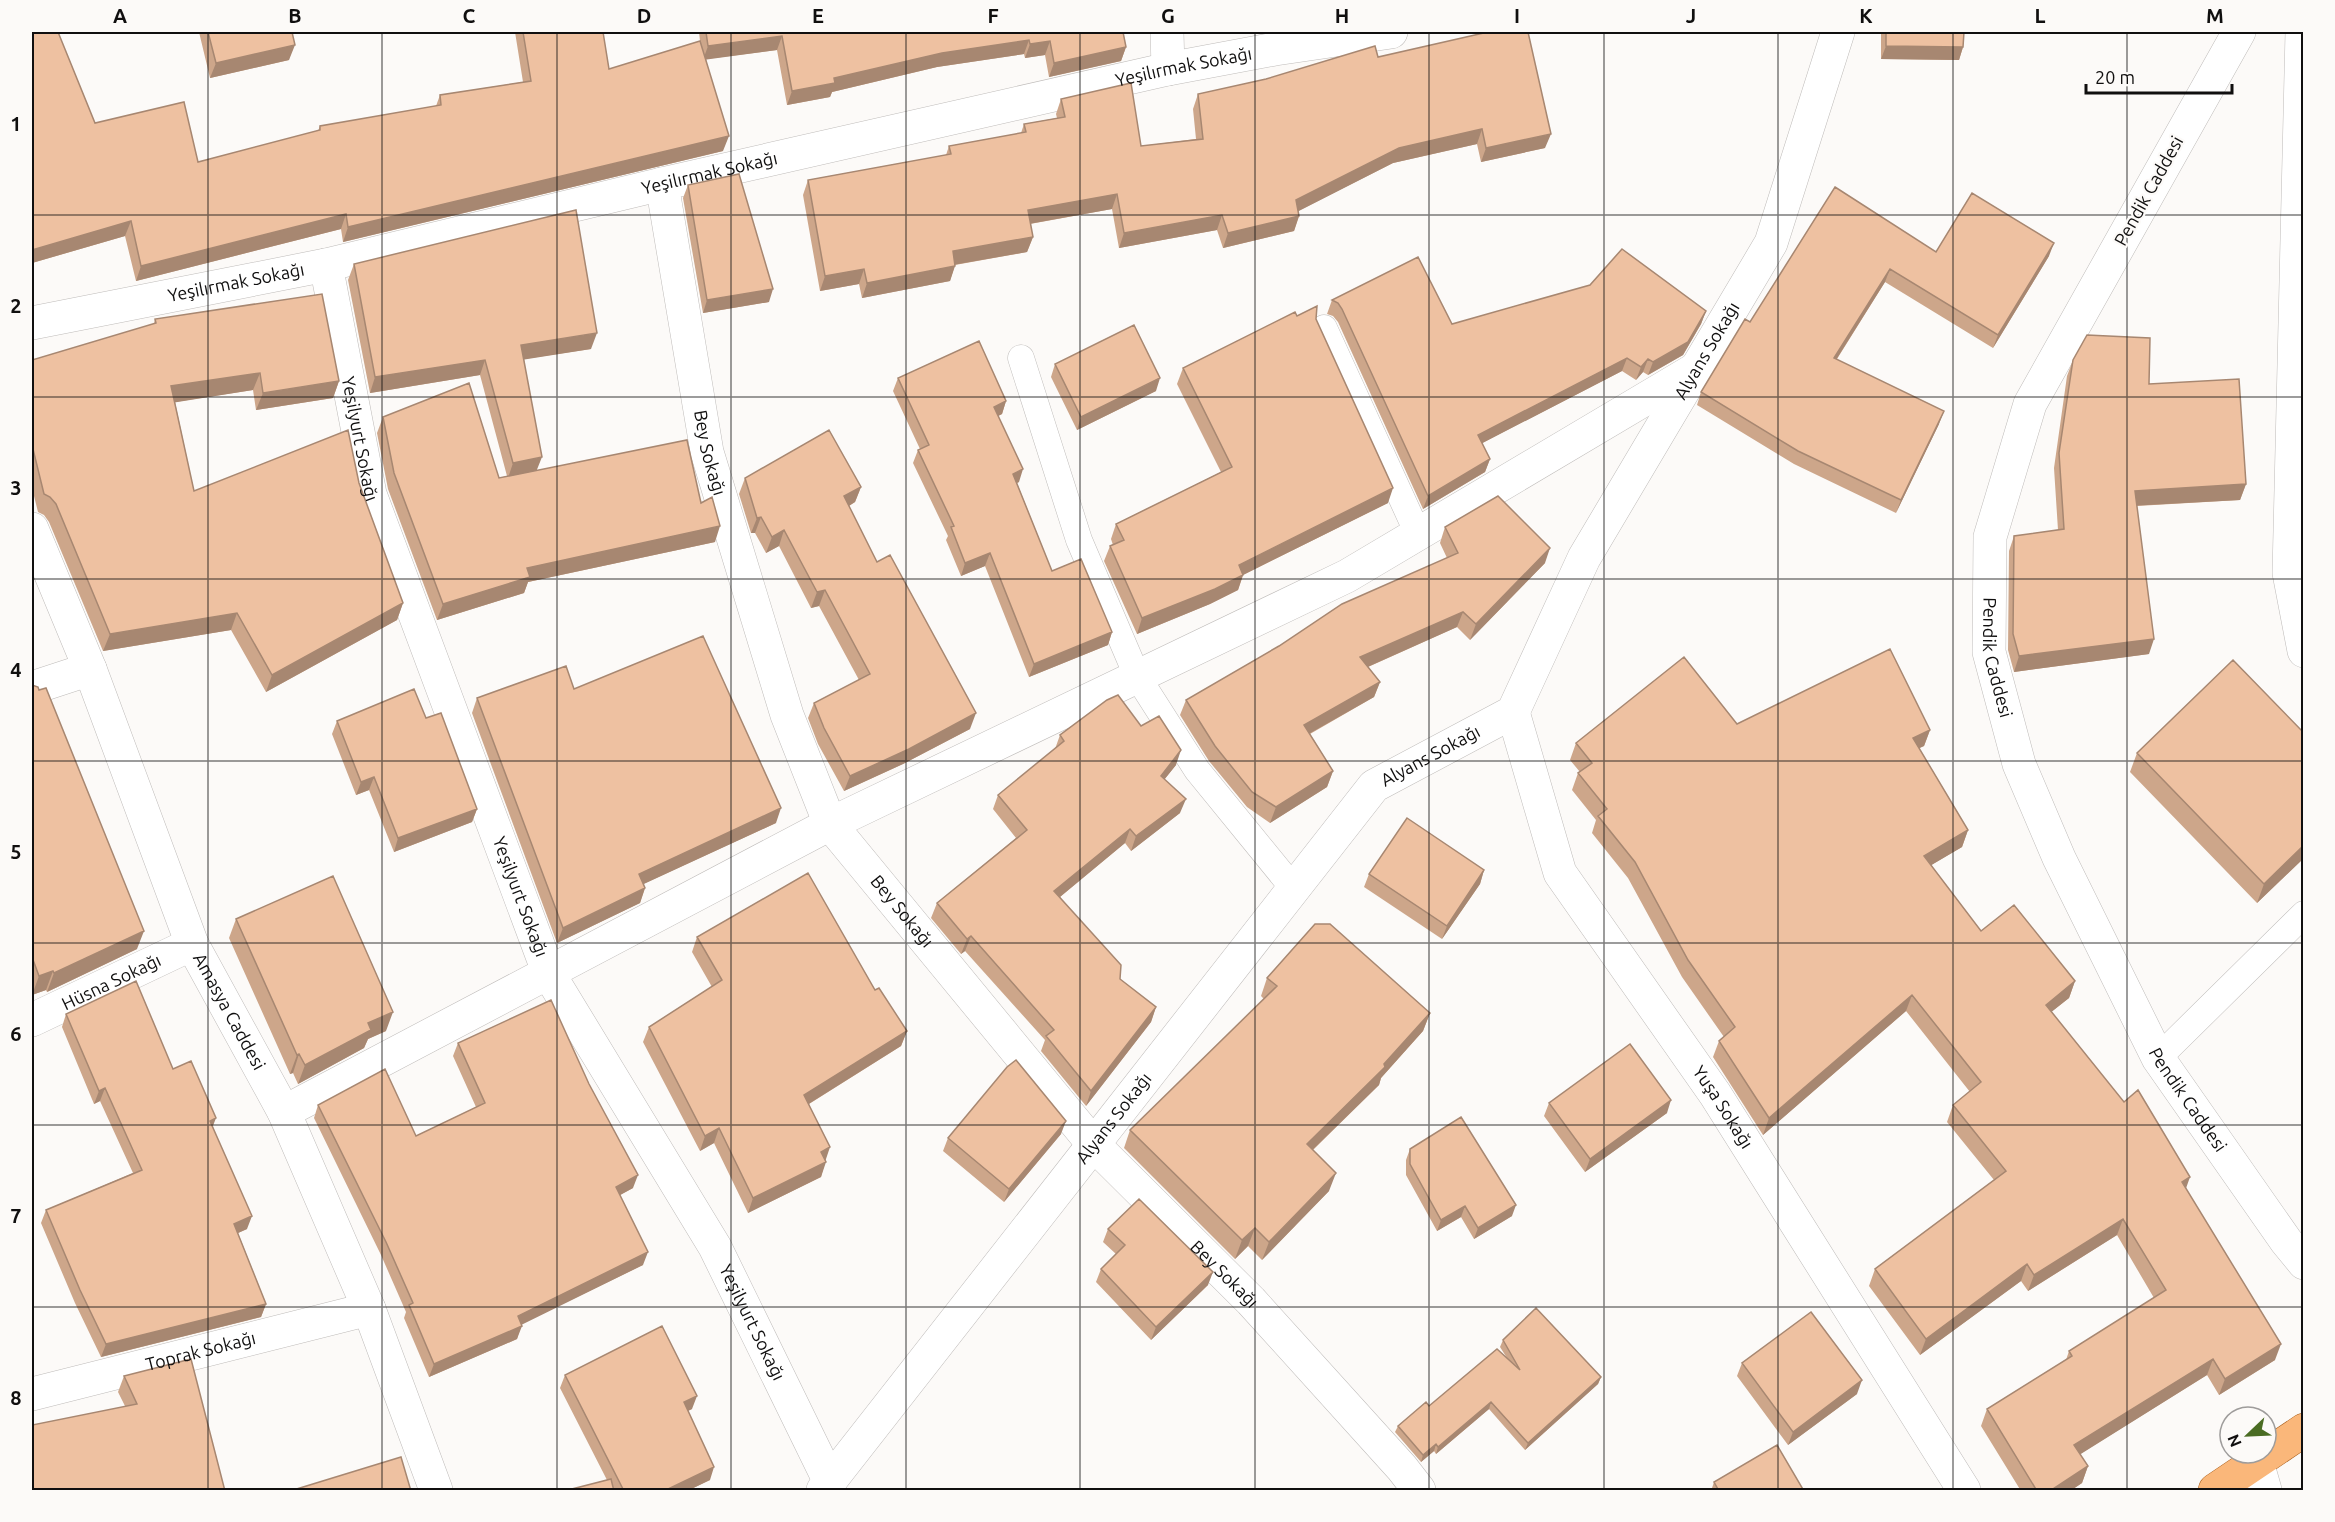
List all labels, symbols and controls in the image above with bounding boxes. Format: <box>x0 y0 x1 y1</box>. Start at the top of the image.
text: A <box>113 4 127 27</box>
text: B <box>288 4 302 27</box>
text: C <box>463 4 476 27</box>
text: D <box>637 4 651 27</box>
text: E <box>812 4 824 27</box>
text: F <box>987 4 999 27</box>
text: G <box>1161 4 1175 27</box>
text: H <box>1335 4 1349 27</box>
text: I <box>1514 4 1520 27</box>
text: J <box>1686 4 1696 27</box>
text: K <box>1859 4 1873 27</box>
text: L <box>2035 4 2046 27</box>
text: M <box>2206 4 2224 27</box>
street label: Yeşilırmak Sokağı <box>1113 43 1253 90</box>
scale bar <box>2086 57 2232 95</box>
text: 20 m <box>2095 67 2135 87</box>
text: 1 <box>10 112 22 135</box>
street label: Pendik Caddesi <box>2110 132 2187 249</box>
street label: Yeşilırmak Sokağı <box>639 147 779 198</box>
street label: Yeşilırmak Sokağı <box>166 259 306 305</box>
text: 2 <box>10 294 22 317</box>
street label: Alyans Sokağı <box>1670 298 1743 403</box>
street label: Yeşilyurt Sokağı <box>339 375 383 504</box>
street label: Bey Sokağı <box>691 408 731 498</box>
text: 3 <box>10 476 22 499</box>
street label: Pendik Caddesi <box>1980 597 2017 720</box>
text: 4 <box>10 658 22 681</box>
street label: Alyans Sokağı <box>1377 720 1483 790</box>
street label: Yeşilyurt Sokağı <box>490 834 553 959</box>
text: 5 <box>10 840 22 863</box>
street label: Bey Sokağı <box>867 871 938 951</box>
street label: Hüsna Sokağı <box>58 949 164 1013</box>
street label: Amasya Caddesi <box>190 949 270 1073</box>
text: 6 <box>10 1022 22 1045</box>
street label: Pendik Caddesi <box>2146 1044 2231 1155</box>
street label: Yuşa Sokağı <box>1689 1062 1758 1152</box>
street label: Alyans Sokağı <box>1071 1068 1155 1167</box>
text: 7 <box>10 1204 22 1227</box>
street label: Bey Sokağı <box>1187 1236 1263 1311</box>
street label: Yeşilyurt Sokağı <box>716 1261 790 1383</box>
street label: Toprak Sokağı <box>143 1327 257 1374</box>
text: 8 <box>10 1386 22 1409</box>
north arrow <box>2218 1405 2278 1465</box>
text: N <box>2224 1432 2245 1450</box>

